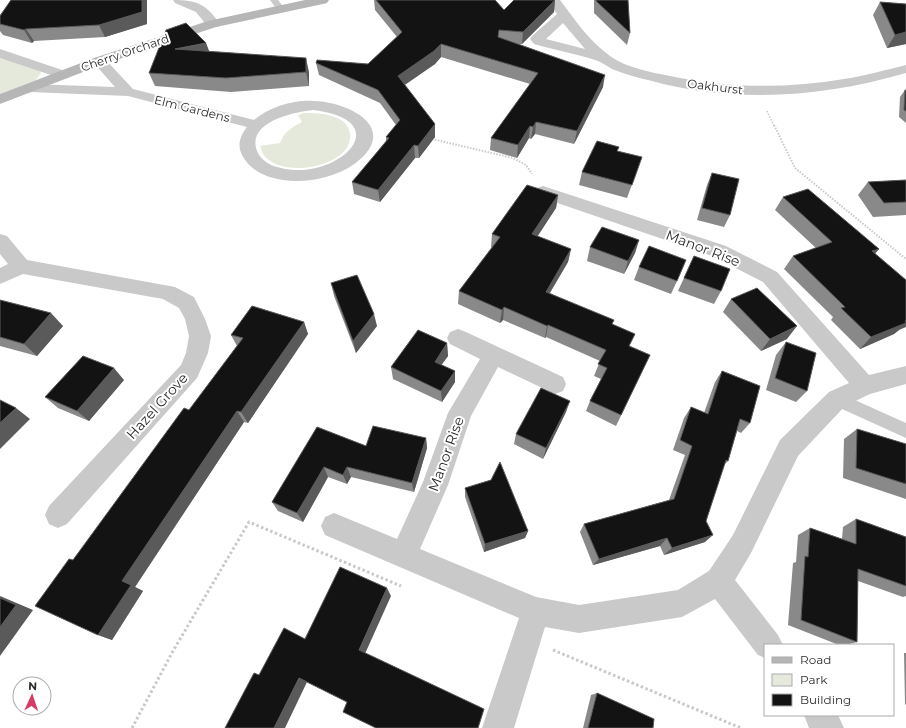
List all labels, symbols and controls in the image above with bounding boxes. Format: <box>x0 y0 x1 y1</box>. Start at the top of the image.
street label: Cherry Orchard <box>79 30 171 75</box>
street label: Oakhurst <box>686 76 744 97</box>
street label: Elm Gardens <box>153 92 232 125</box>
street label: Manor Rise <box>663 226 743 270</box>
street label: Hazel Grove <box>122 369 192 443</box>
street label: Manor Rise <box>424 414 468 494</box>
legend <box>764 644 894 716</box>
text: Road <box>800 652 831 667</box>
text: Park <box>800 672 828 687</box>
north arrow <box>12 676 52 716</box>
text: N <box>28 679 37 693</box>
text: Building <box>800 692 851 707</box>

